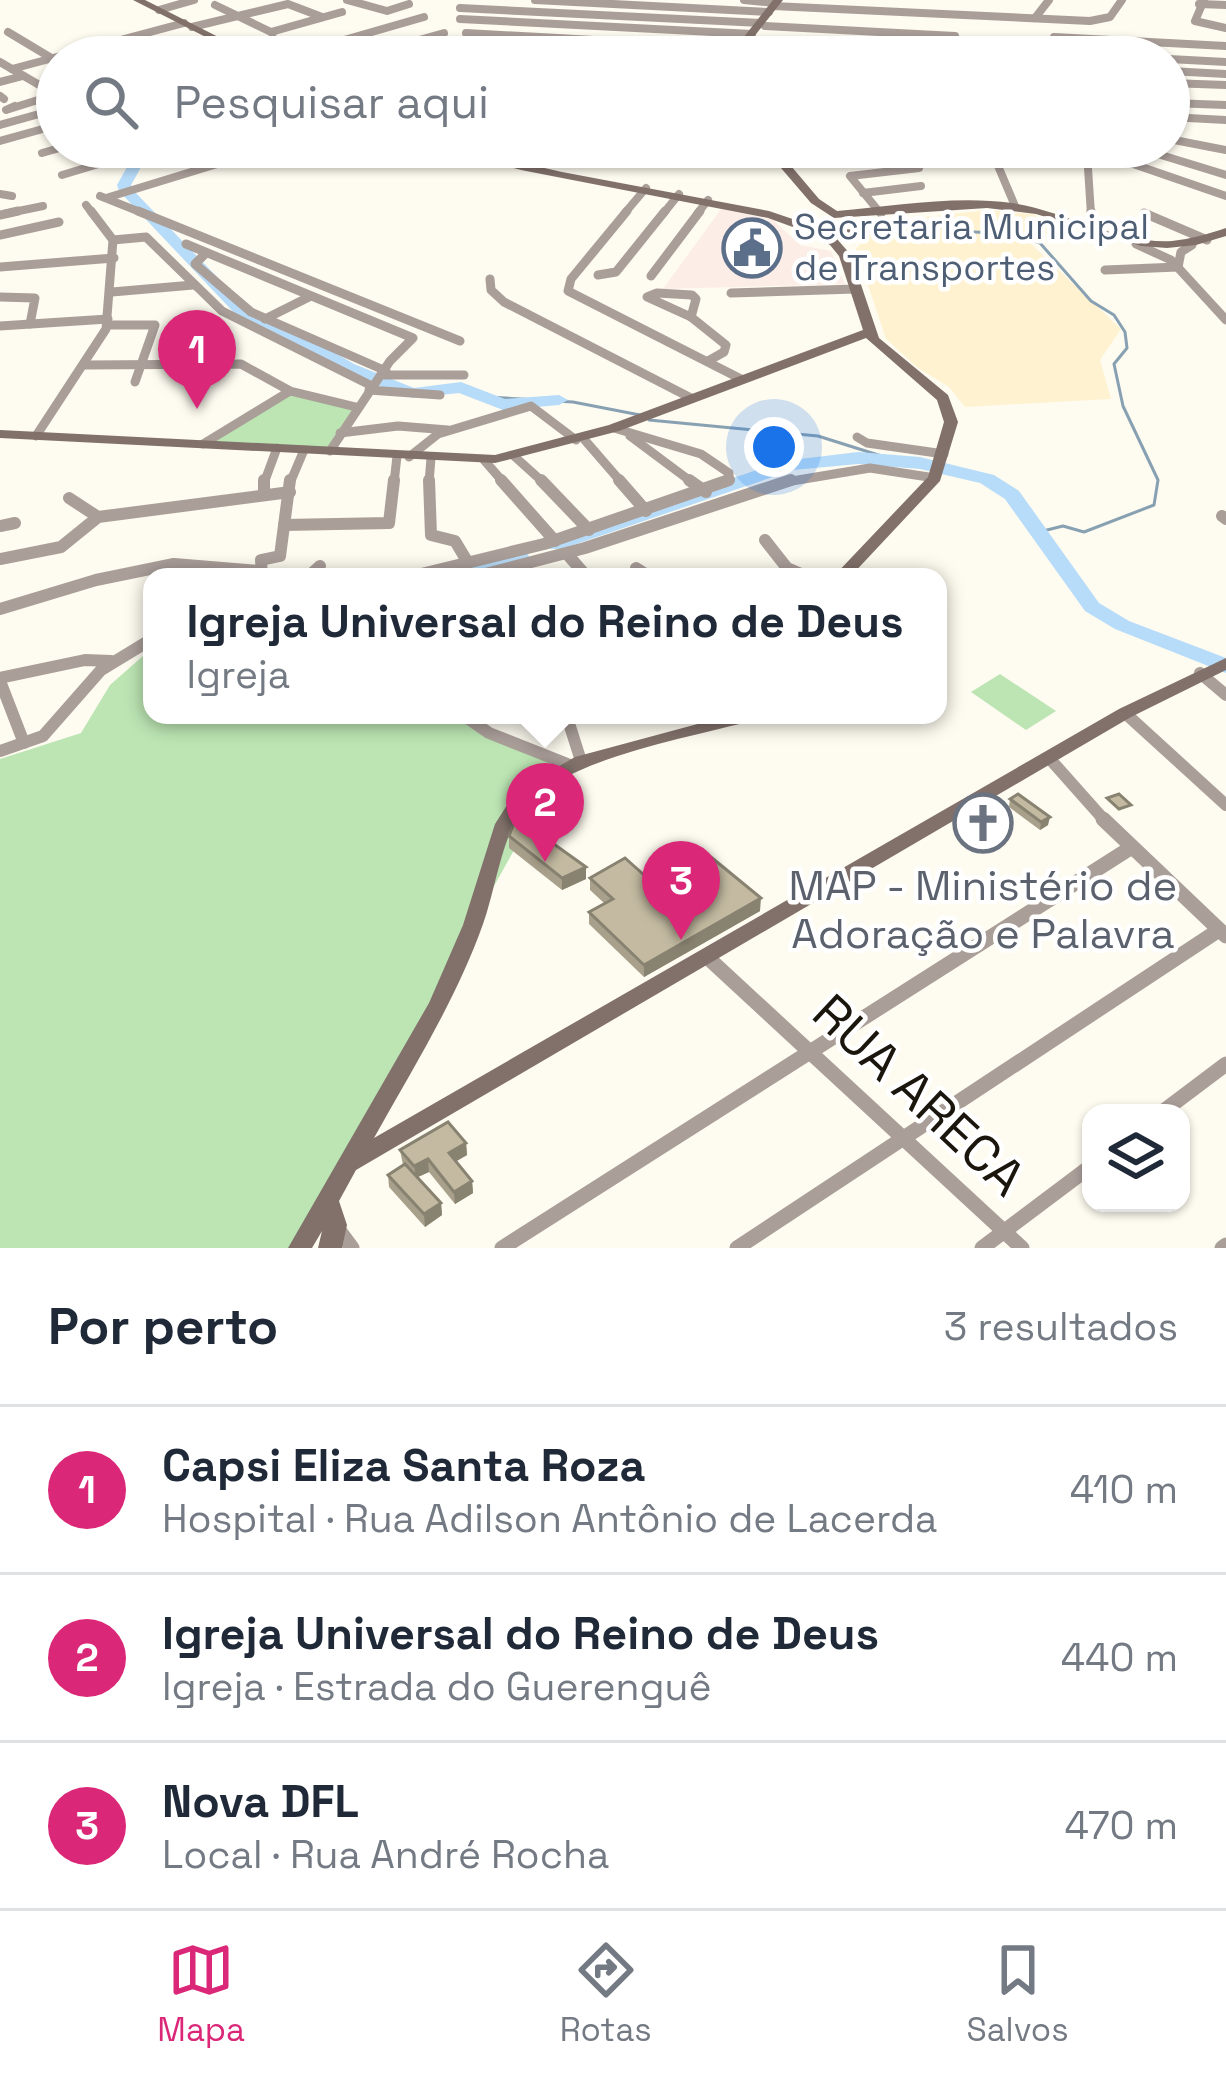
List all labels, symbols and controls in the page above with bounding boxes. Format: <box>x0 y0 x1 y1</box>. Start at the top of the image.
search box <box>36 36 1190 168</box>
icon: search <box>78 69 144 135</box>
text: Pesquisar aqui <box>174 74 489 131</box>
place label: Secretaria Municipal de Transportes <box>794 204 1149 291</box>
public building icon: Secretaria Municipal de Transportes <box>721 217 783 279</box>
pin: 1 <box>158 310 236 409</box>
your location <box>744 417 804 477</box>
popup <box>143 568 947 724</box>
text: Igreja Universal do Reino de Deus <box>186 593 904 650</box>
text: Igreja <box>186 650 290 699</box>
pin: 2 <box>506 763 584 862</box>
church icon: MAP - Ministério de Adoração e Palavra <box>952 792 1014 854</box>
pin: 3 <box>642 841 720 940</box>
place label: MAP - Ministério de Adoração e Palavra <box>789 859 1177 960</box>
street label: RUA ARECA <box>799 980 1039 1210</box>
map controls <box>1082 1104 1190 1212</box>
button: layers <box>1082 1104 1190 1212</box>
text: Por perto <box>48 1294 278 1359</box>
text: 3 resultados <box>944 1302 1178 1351</box>
text: Capsi Eliza Santa Roza <box>162 1437 646 1494</box>
text: 1 <box>78 1465 96 1514</box>
text: 410 m <box>1070 1465 1178 1514</box>
text: Hospital · Rua Adilson Antônio de Lacerda <box>162 1494 938 1543</box>
text: Igreja Universal do Reino de Deus <box>162 1605 879 1662</box>
text: 2 <box>75 1633 99 1682</box>
text: 440 m <box>1061 1633 1178 1682</box>
text: Igreja · Estrada do Guerenguê <box>162 1662 711 1711</box>
text: Nova DFL <box>162 1773 359 1830</box>
text: 3 <box>75 1801 99 1850</box>
text: 470 m <box>1065 1801 1178 1850</box>
text: Local · Rua André Rocha <box>162 1830 609 1879</box>
tab: Mapa <box>157 1937 245 2051</box>
tab: Rotas <box>560 1937 652 2051</box>
tab: Salvos <box>966 1937 1069 2051</box>

